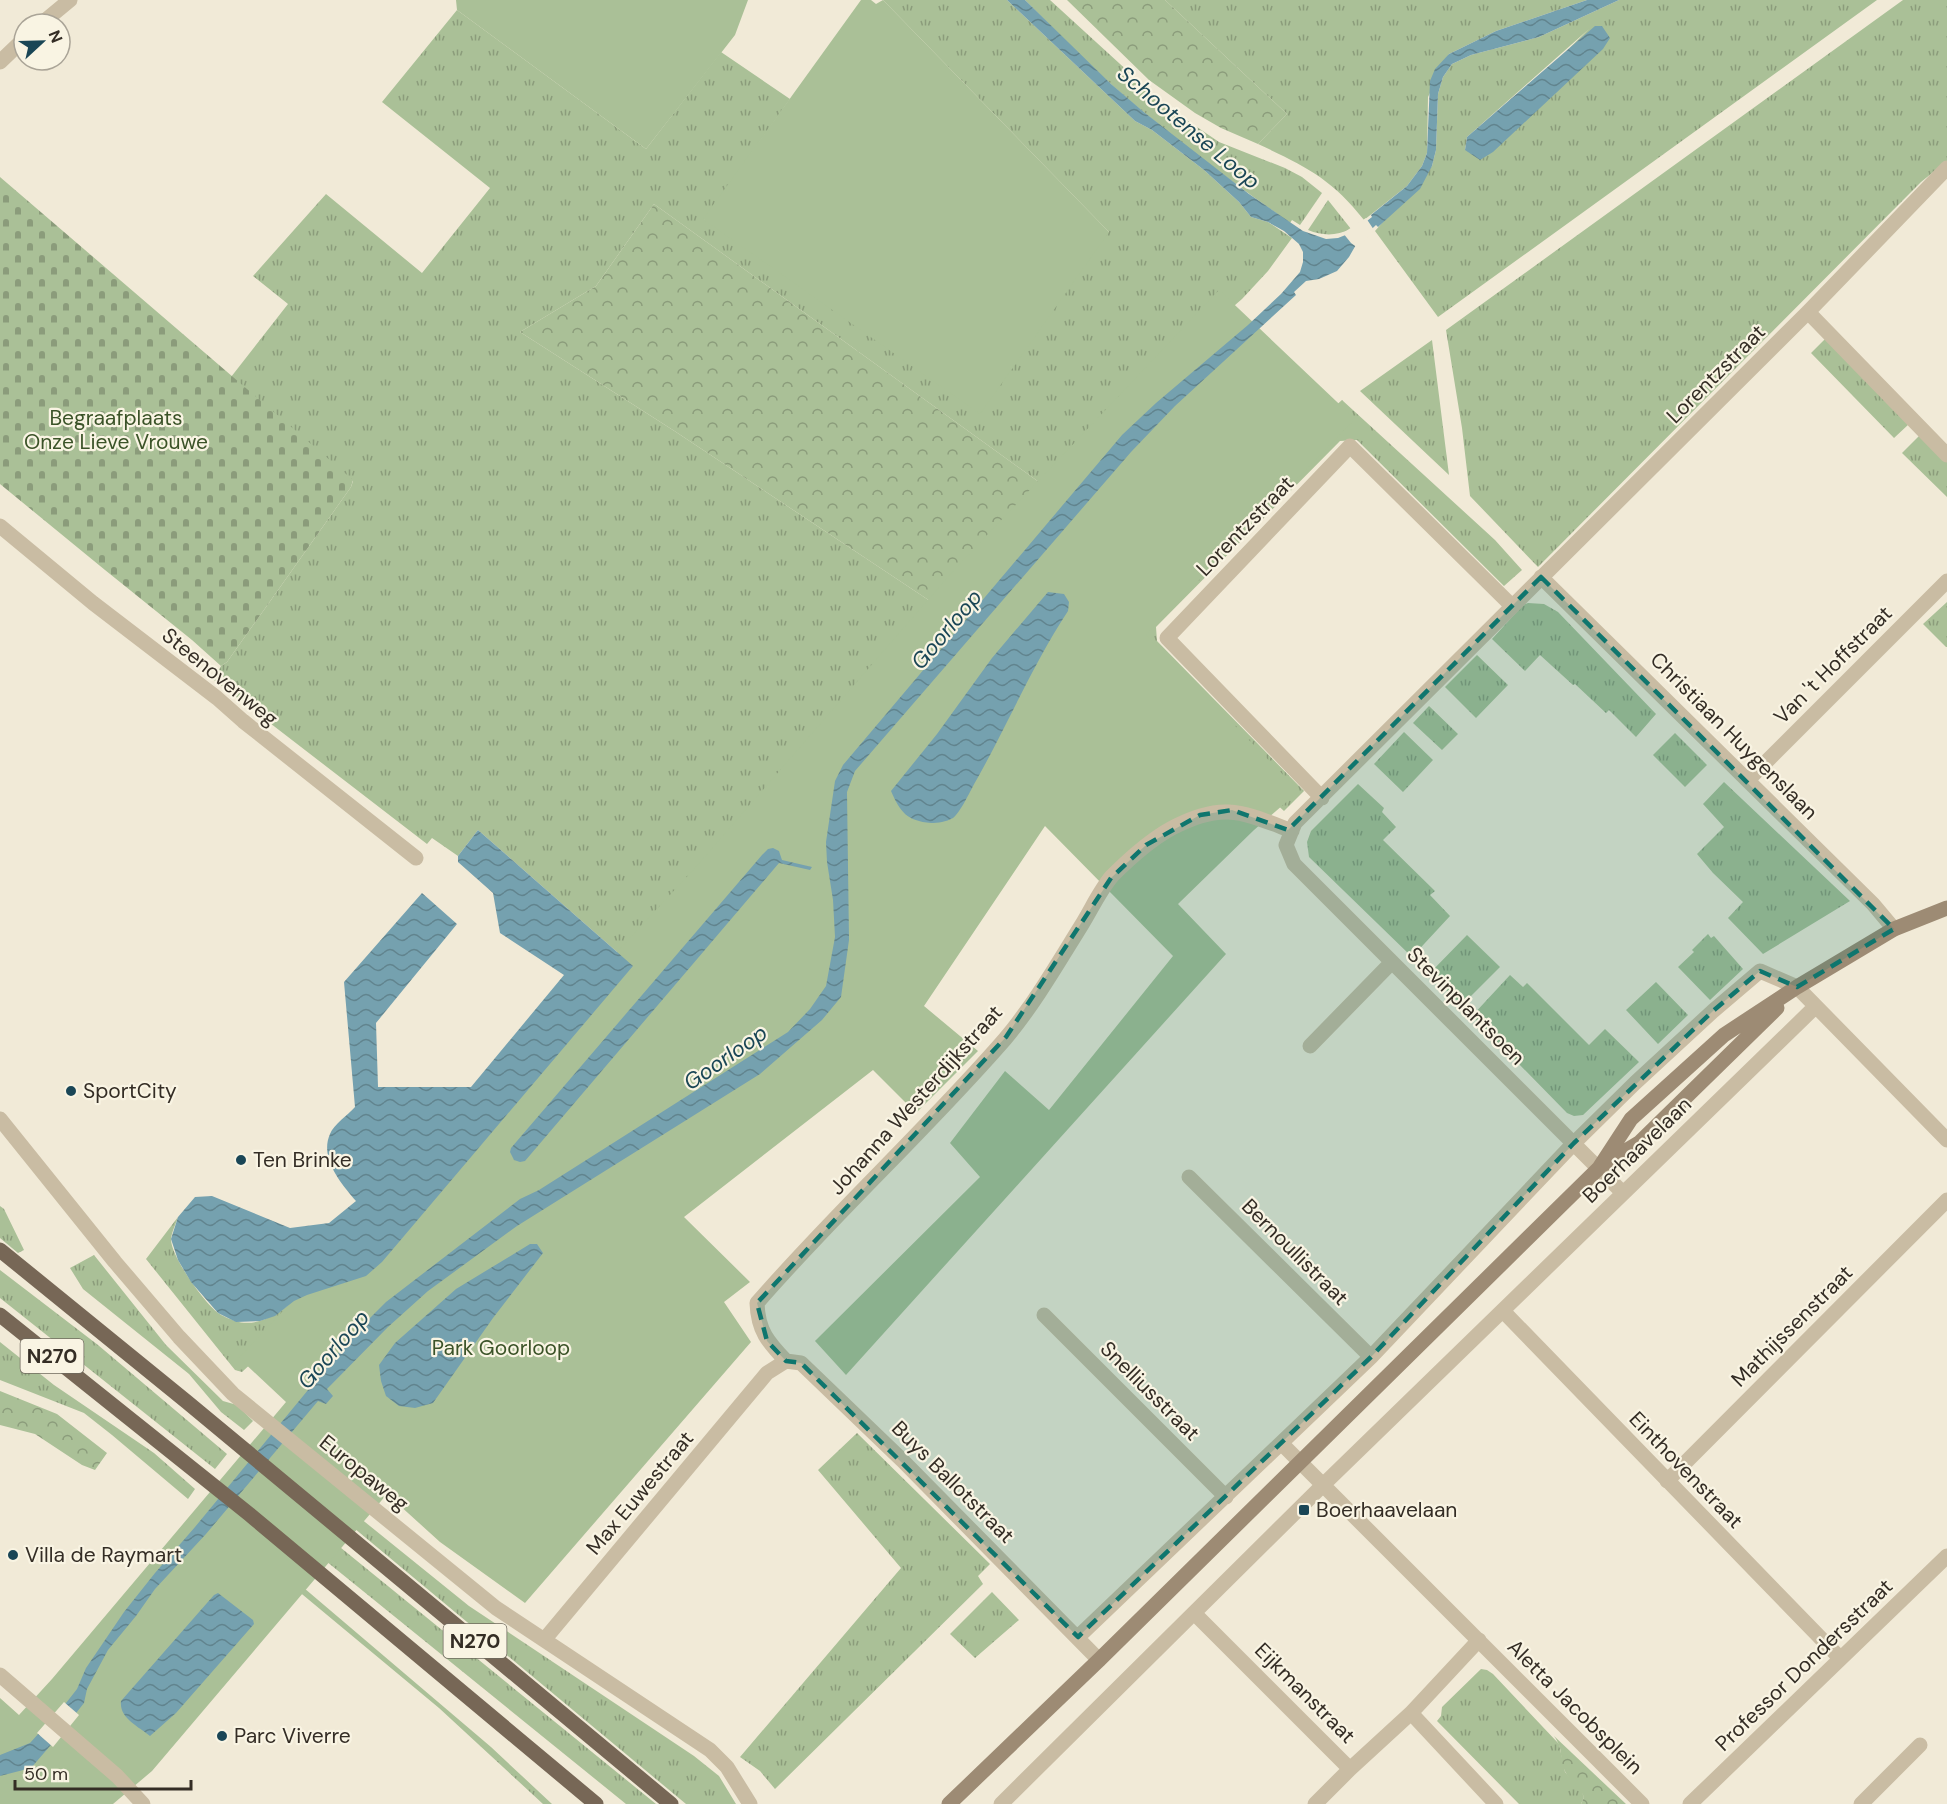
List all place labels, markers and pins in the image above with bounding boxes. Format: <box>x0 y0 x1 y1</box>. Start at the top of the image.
place label: SportCity <box>83 1077 177 1105</box>
marker: SportCity <box>64 1084 78 1098</box>
place label: Ten Brinke <box>253 1146 352 1174</box>
marker: Ten Brinke <box>234 1153 248 1167</box>
place label: Boerhaavelaan <box>1316 1496 1457 1524</box>
marker: Boerhaavelaan <box>1297 1503 1311 1517</box>
place label: Villa de Raymart <box>25 1541 182 1569</box>
marker: Villa de Raymart <box>6 1548 20 1562</box>
place label: Parc Viverre <box>234 1722 351 1750</box>
marker: Parc Viverre <box>215 1729 229 1743</box>

